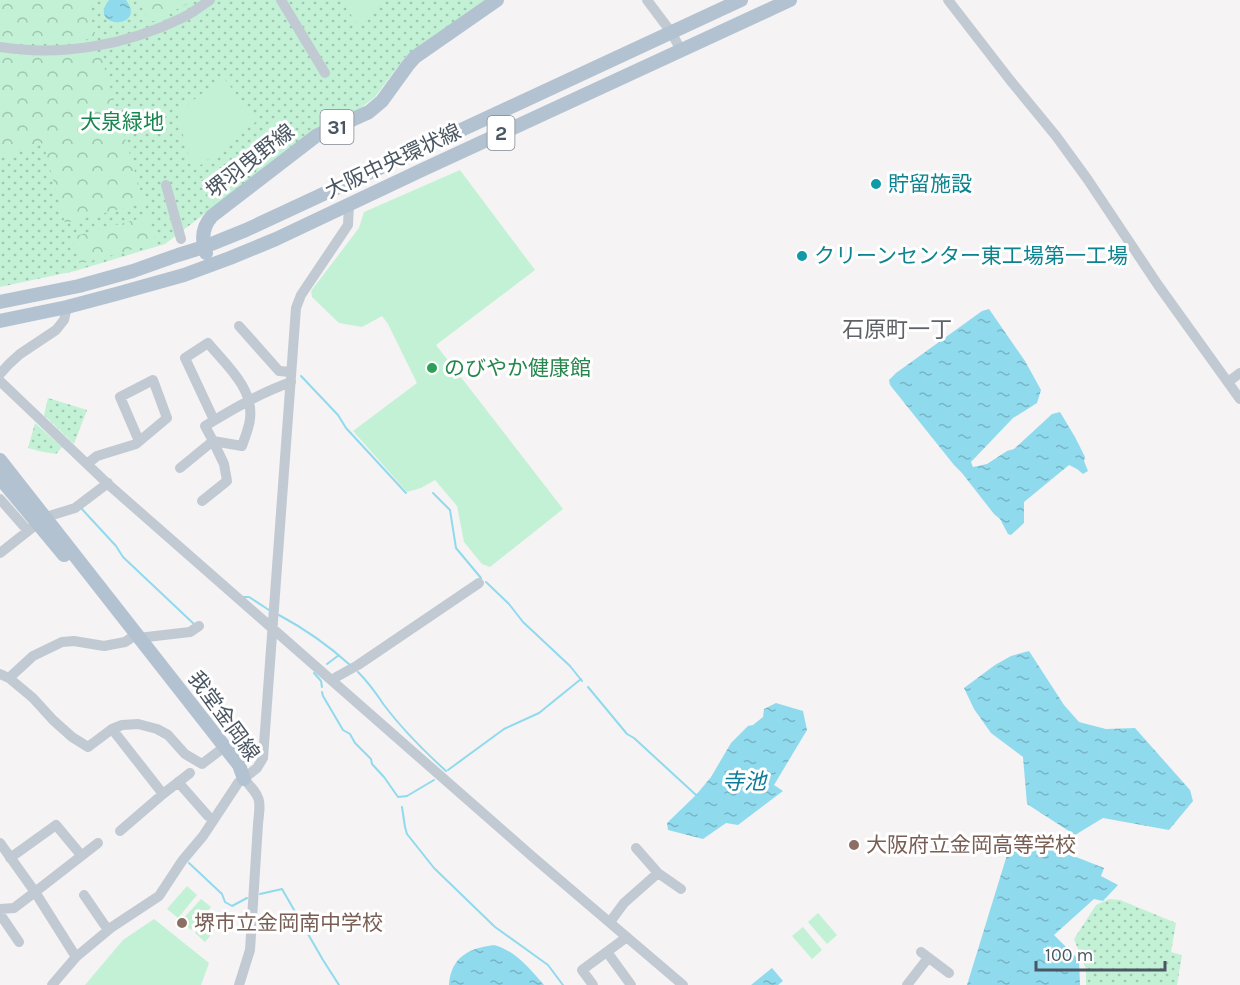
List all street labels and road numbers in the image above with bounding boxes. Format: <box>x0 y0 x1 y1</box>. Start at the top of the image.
road number: 31 <box>320 110 354 144</box>
road number: 2 <box>488 116 514 150</box>
street label: 堺羽曳野線 <box>201 119 299 203</box>
street label: 大阪中央環状線 <box>321 119 465 203</box>
street label: 我堂金岡線 <box>183 666 265 766</box>

